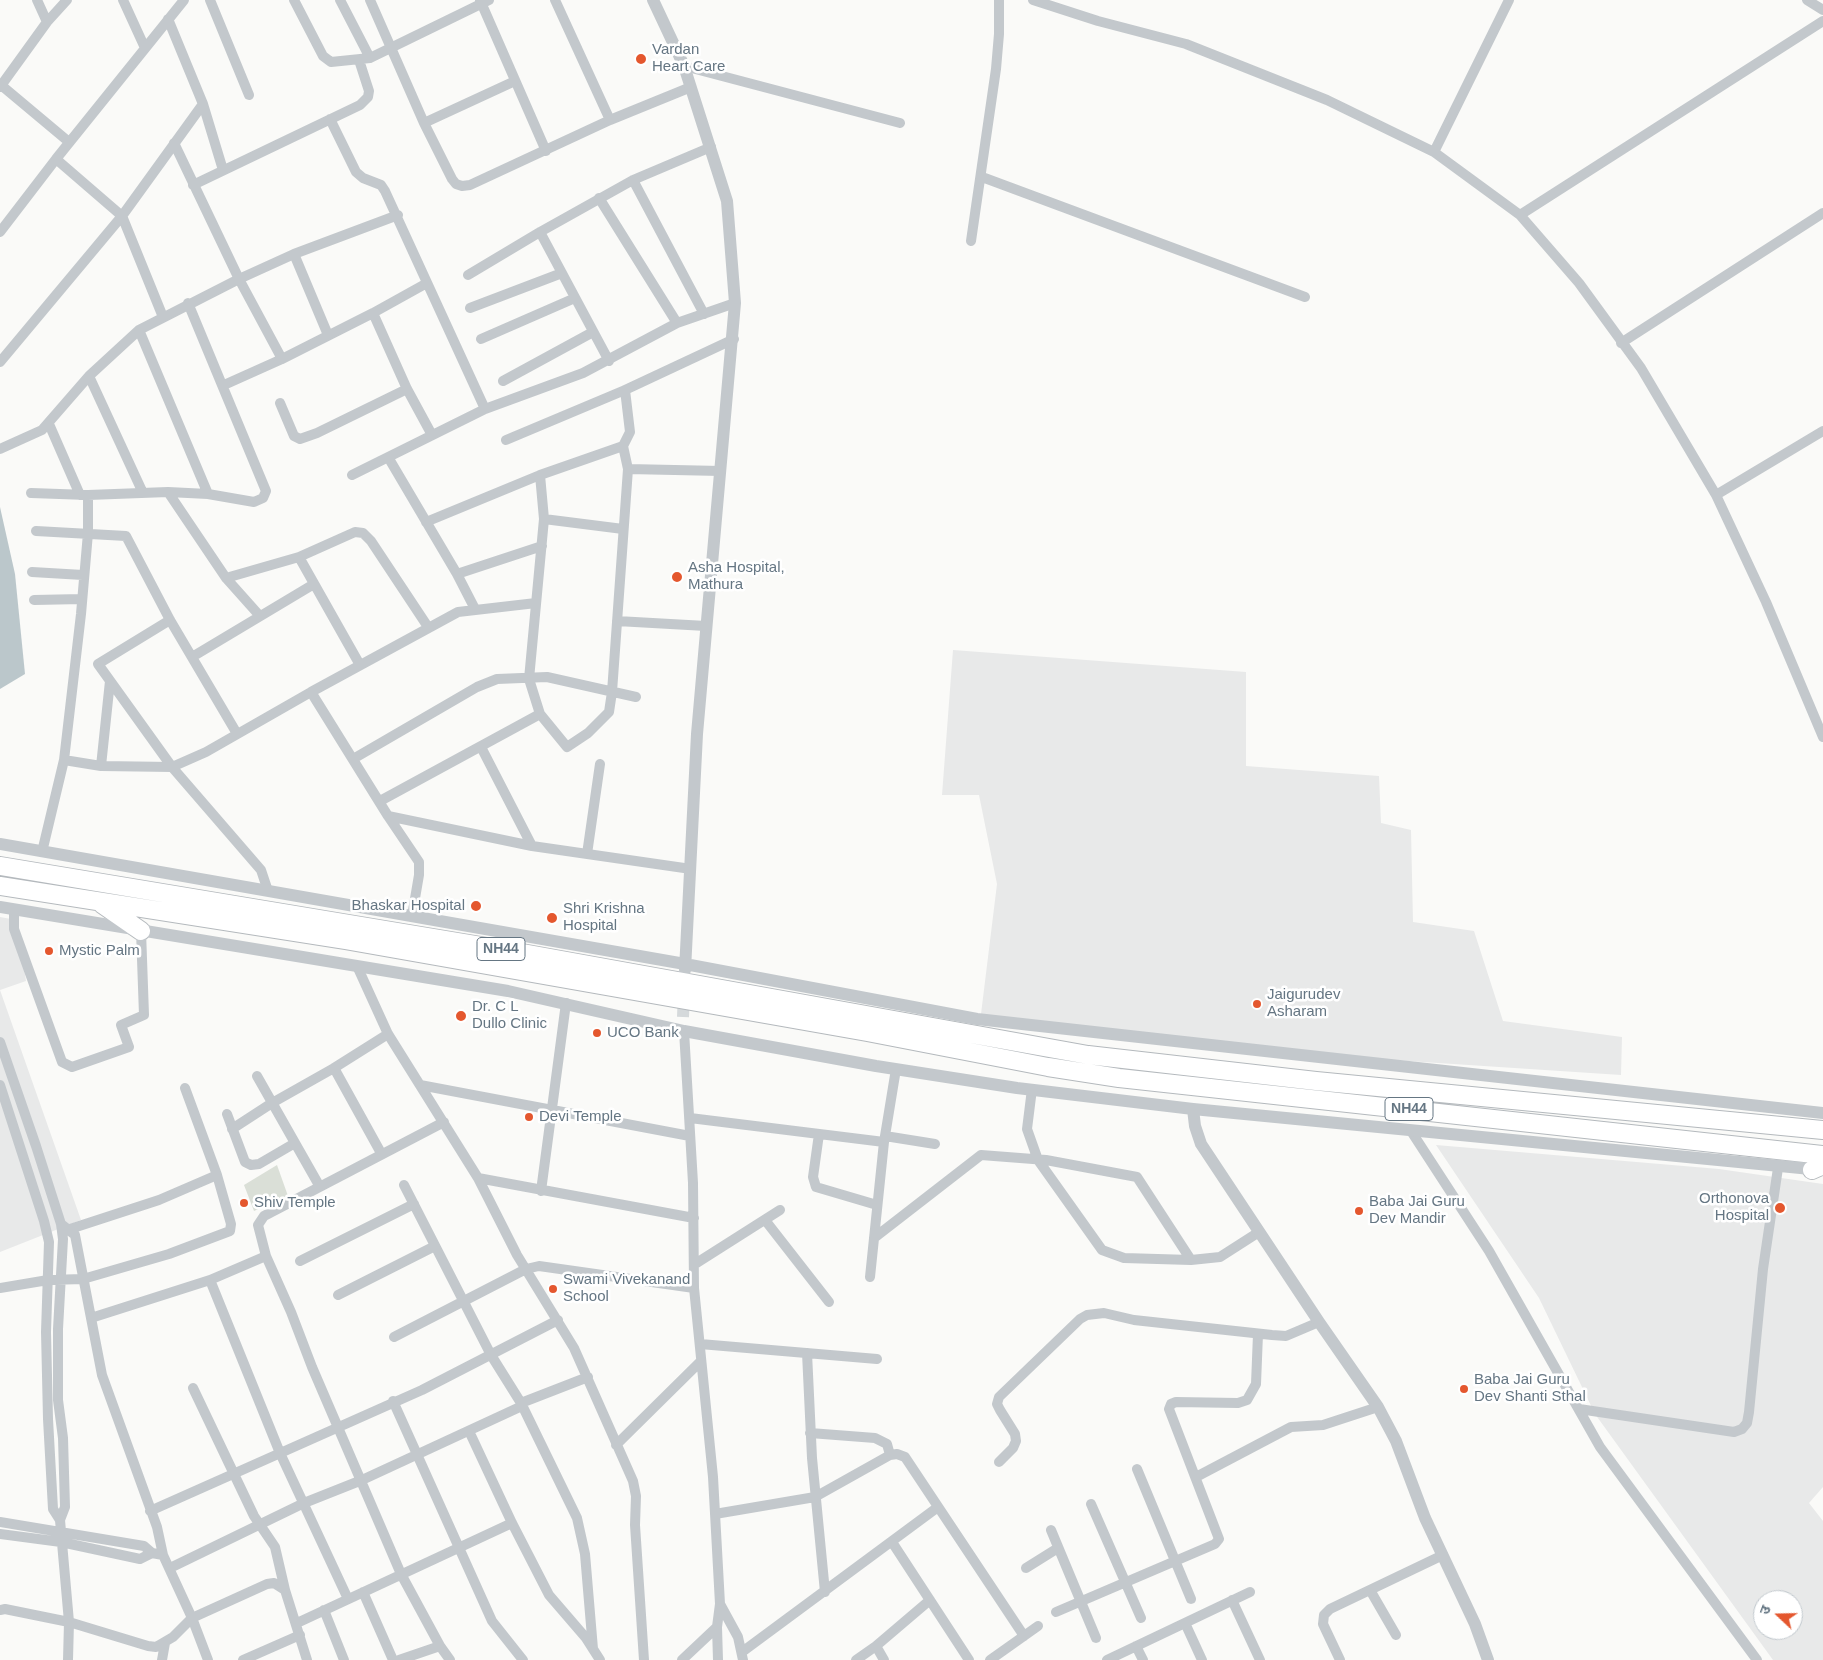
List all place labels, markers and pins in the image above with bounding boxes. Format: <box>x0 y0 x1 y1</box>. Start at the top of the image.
place label: Vardan Heart Care <box>652 41 725 76</box>
marker: Vardan Heart Care <box>634 52 648 66</box>
place label: Asha Hospital, Mathura <box>688 559 785 594</box>
marker: Asha Hospital, Mathura <box>670 570 684 584</box>
place label: Bhaskar Hospital <box>352 897 465 915</box>
marker: Bhaskar Hospital <box>469 899 483 913</box>
place label: Shri Krishna Hospital <box>563 900 645 935</box>
marker: Shri Krishna Hospital <box>545 911 559 925</box>
place label: Mystic Palm <box>59 942 140 960</box>
marker: Mystic Palm <box>43 945 55 957</box>
place label: Jaigurudev Asharam <box>1267 986 1340 1021</box>
place label: Dr. C L Dullo Clinic <box>472 998 547 1033</box>
marker: Jaigurudev Asharam <box>1251 998 1263 1010</box>
marker: Dr. C L Dullo Clinic <box>454 1009 468 1023</box>
place label: UCO Bank <box>607 1024 679 1042</box>
marker: UCO Bank <box>591 1027 603 1039</box>
place label: Devi Temple <box>539 1108 622 1126</box>
marker: Devi Temple <box>523 1111 535 1123</box>
place label: Orthonova Hospital <box>1699 1190 1769 1225</box>
place label: Baba Jai Guru Dev Mandir <box>1369 1193 1465 1228</box>
place label: Shiv Temple <box>254 1194 336 1212</box>
marker: Shiv Temple <box>238 1197 250 1209</box>
marker: Orthonova Hospital <box>1773 1201 1787 1215</box>
marker: Baba Jai Guru Dev Mandir <box>1353 1205 1365 1217</box>
place label: Swami Vivekanand School <box>563 1271 690 1306</box>
marker: Swami Vivekanand School <box>547 1283 559 1295</box>
place label: Baba Jai Guru Dev Shanti Sthal <box>1474 1371 1586 1406</box>
marker: Baba Jai Guru Dev Shanti Sthal <box>1458 1383 1470 1395</box>

